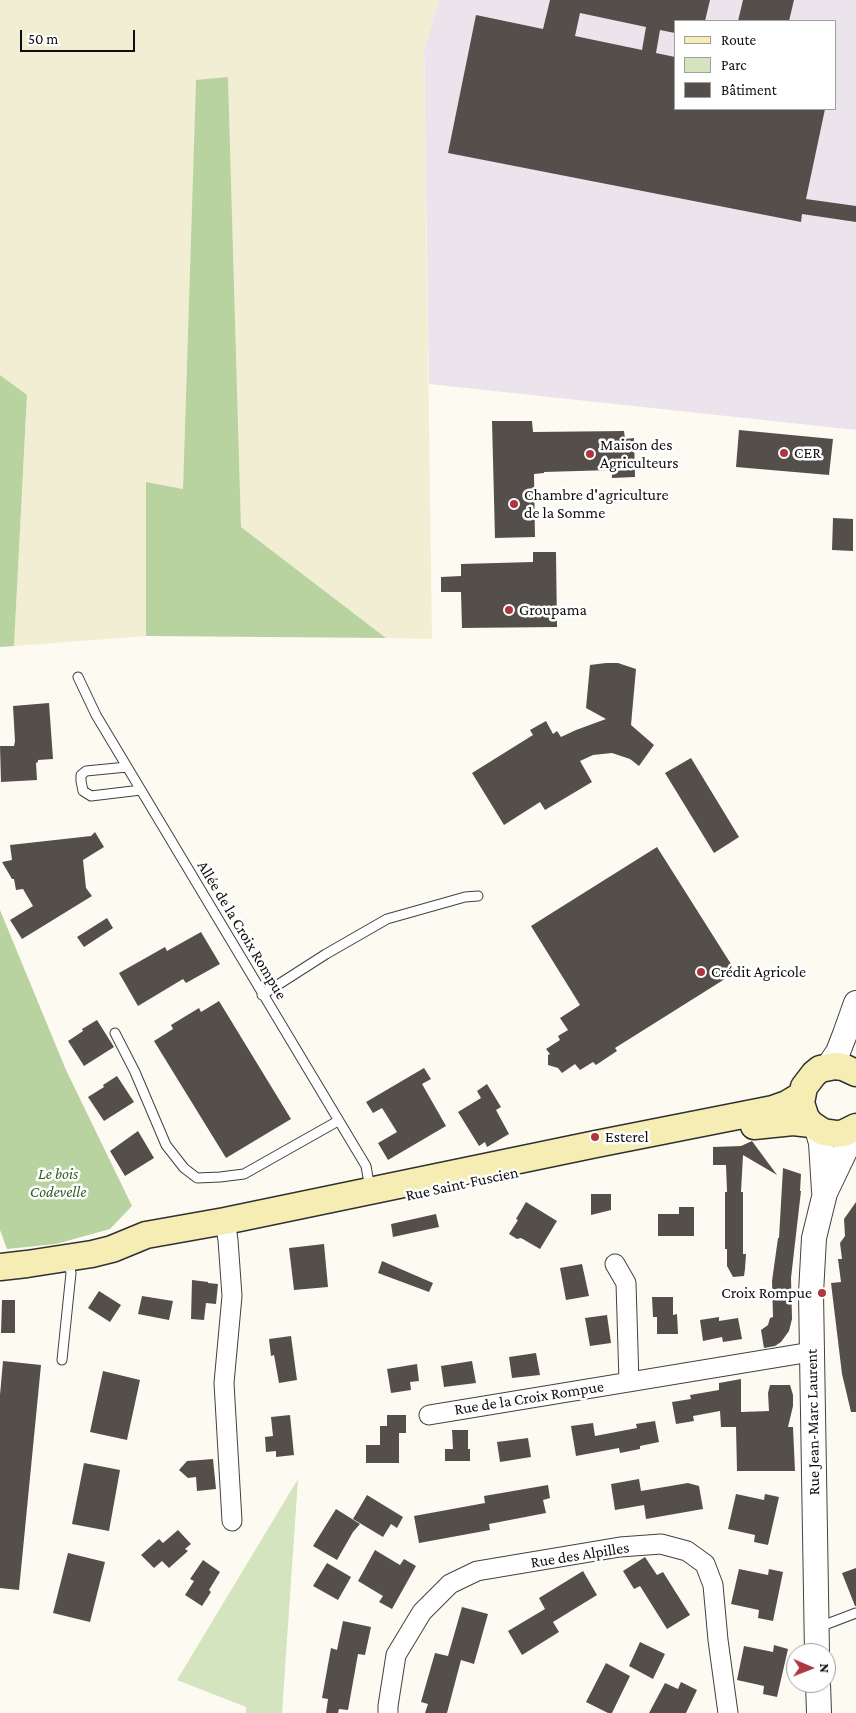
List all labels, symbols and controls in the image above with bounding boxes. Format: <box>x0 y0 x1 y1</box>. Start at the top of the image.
scale bar <box>22 20 138 52</box>
legend <box>674 20 836 110</box>
text: 50 m <box>28 31 58 47</box>
text: Route <box>721 32 756 48</box>
text: Parc <box>721 57 747 73</box>
text: Bâtiment <box>721 82 777 98</box>
place label: Maison des Agriculteurs <box>600 435 679 473</box>
place label: CER <box>794 443 821 463</box>
marker: CER <box>778 447 790 459</box>
marker: Maison des Agriculteurs <box>584 448 596 460</box>
place label: Chambre d'agriculture de la Somme <box>524 485 668 523</box>
marker: Chambre d'agriculture de la Somme <box>508 498 520 510</box>
place label: Groupama <box>519 600 587 620</box>
marker: Groupama <box>503 604 515 616</box>
street label: Allée de la Croix Rompue <box>193 857 291 1003</box>
place label: Crédit Agricole <box>711 962 806 982</box>
marker: Crédit Agricole <box>695 966 707 978</box>
place label: Esterel <box>605 1127 649 1147</box>
marker: Esterel <box>589 1131 601 1143</box>
street label: Rue Saint-Fuscien <box>404 1163 520 1205</box>
park label: Le bois Codevelle <box>30 1164 86 1202</box>
place label: Croix Rompue <box>721 1283 812 1303</box>
marker: Croix Rompue <box>816 1287 828 1299</box>
street label: Rue Jean-Marc Laurent <box>802 1349 824 1495</box>
street label: Rue de la Croix Rompue <box>453 1377 605 1419</box>
street label: Rue des Alpilles <box>529 1538 631 1572</box>
north arrow <box>786 1643 836 1693</box>
text: N <box>817 1663 833 1673</box>

